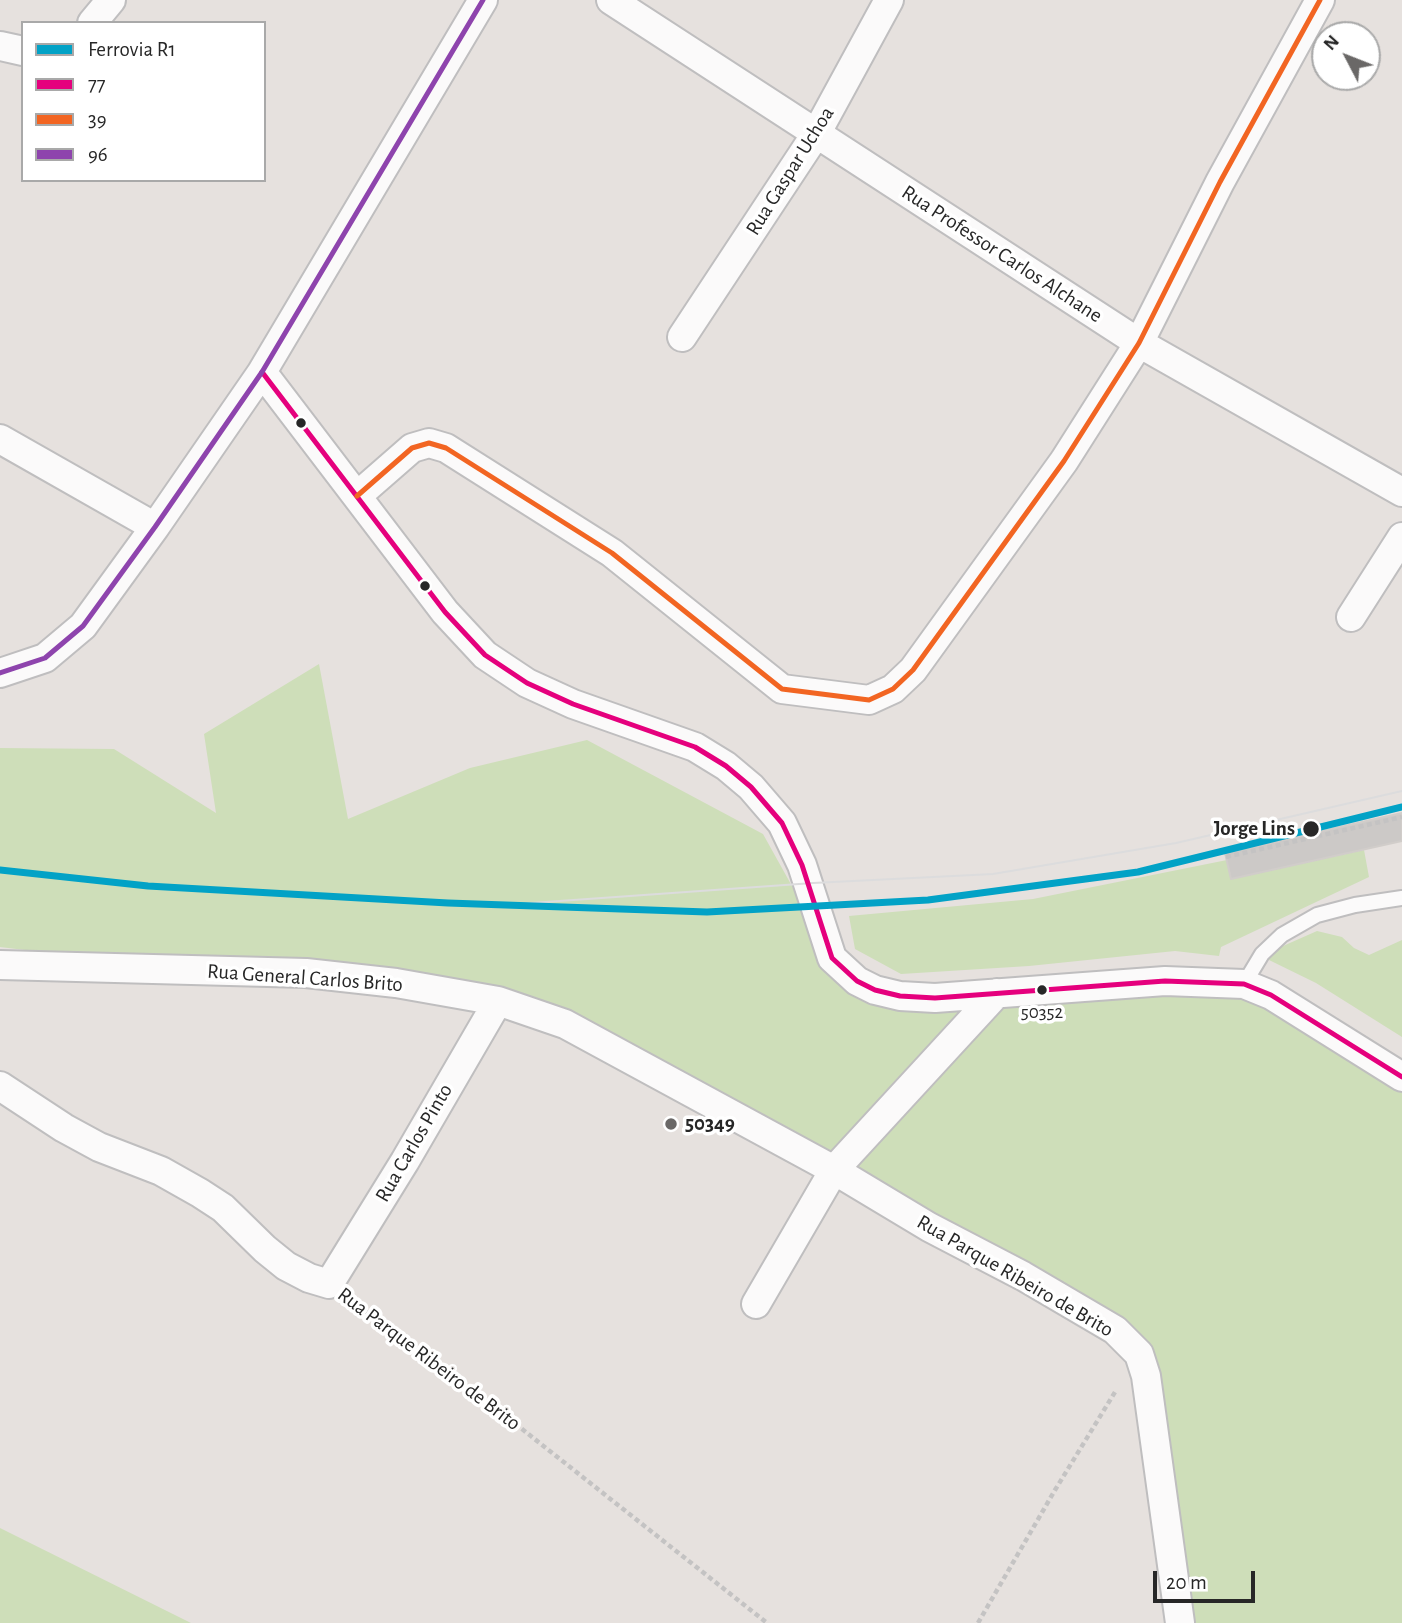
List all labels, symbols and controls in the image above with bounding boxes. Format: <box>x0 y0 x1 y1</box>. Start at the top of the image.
legend <box>21 21 266 182</box>
north arrow <box>1311 21 1381 91</box>
text: N <box>1320 32 1343 54</box>
text: Ferrovia R1 <box>88 39 176 60</box>
text: 77 <box>88 74 106 95</box>
street label: Rua Gaspar Uchoa <box>740 102 840 240</box>
text: 39 <box>88 109 107 130</box>
text: 96 <box>88 144 108 165</box>
street label: Rua Professor Carlos Alchane <box>897 180 1107 328</box>
unlabelled marker <box>294 416 308 430</box>
unlabelled marker <box>418 579 432 593</box>
place label: Jorge Lins <box>1214 816 1295 842</box>
marker: Jorge Lins <box>1301 819 1321 839</box>
street label: Rua General Carlos Brito <box>206 959 404 997</box>
marker: 50352 <box>1035 983 1049 997</box>
place label: 50352 <box>1021 1001 1063 1023</box>
street label: Rua Carlos Pinto <box>370 1079 458 1207</box>
place label: 50349 <box>685 1111 735 1137</box>
marker: 50349 <box>663 1116 679 1132</box>
street label: Rua Parque Ribeiro de Brito <box>912 1209 1118 1343</box>
street label: Rua Parque Ribeiro de Brito <box>332 1282 526 1436</box>
scale bar <box>1157 1556 1258 1600</box>
text: 20 m <box>1166 1572 1207 1593</box>

